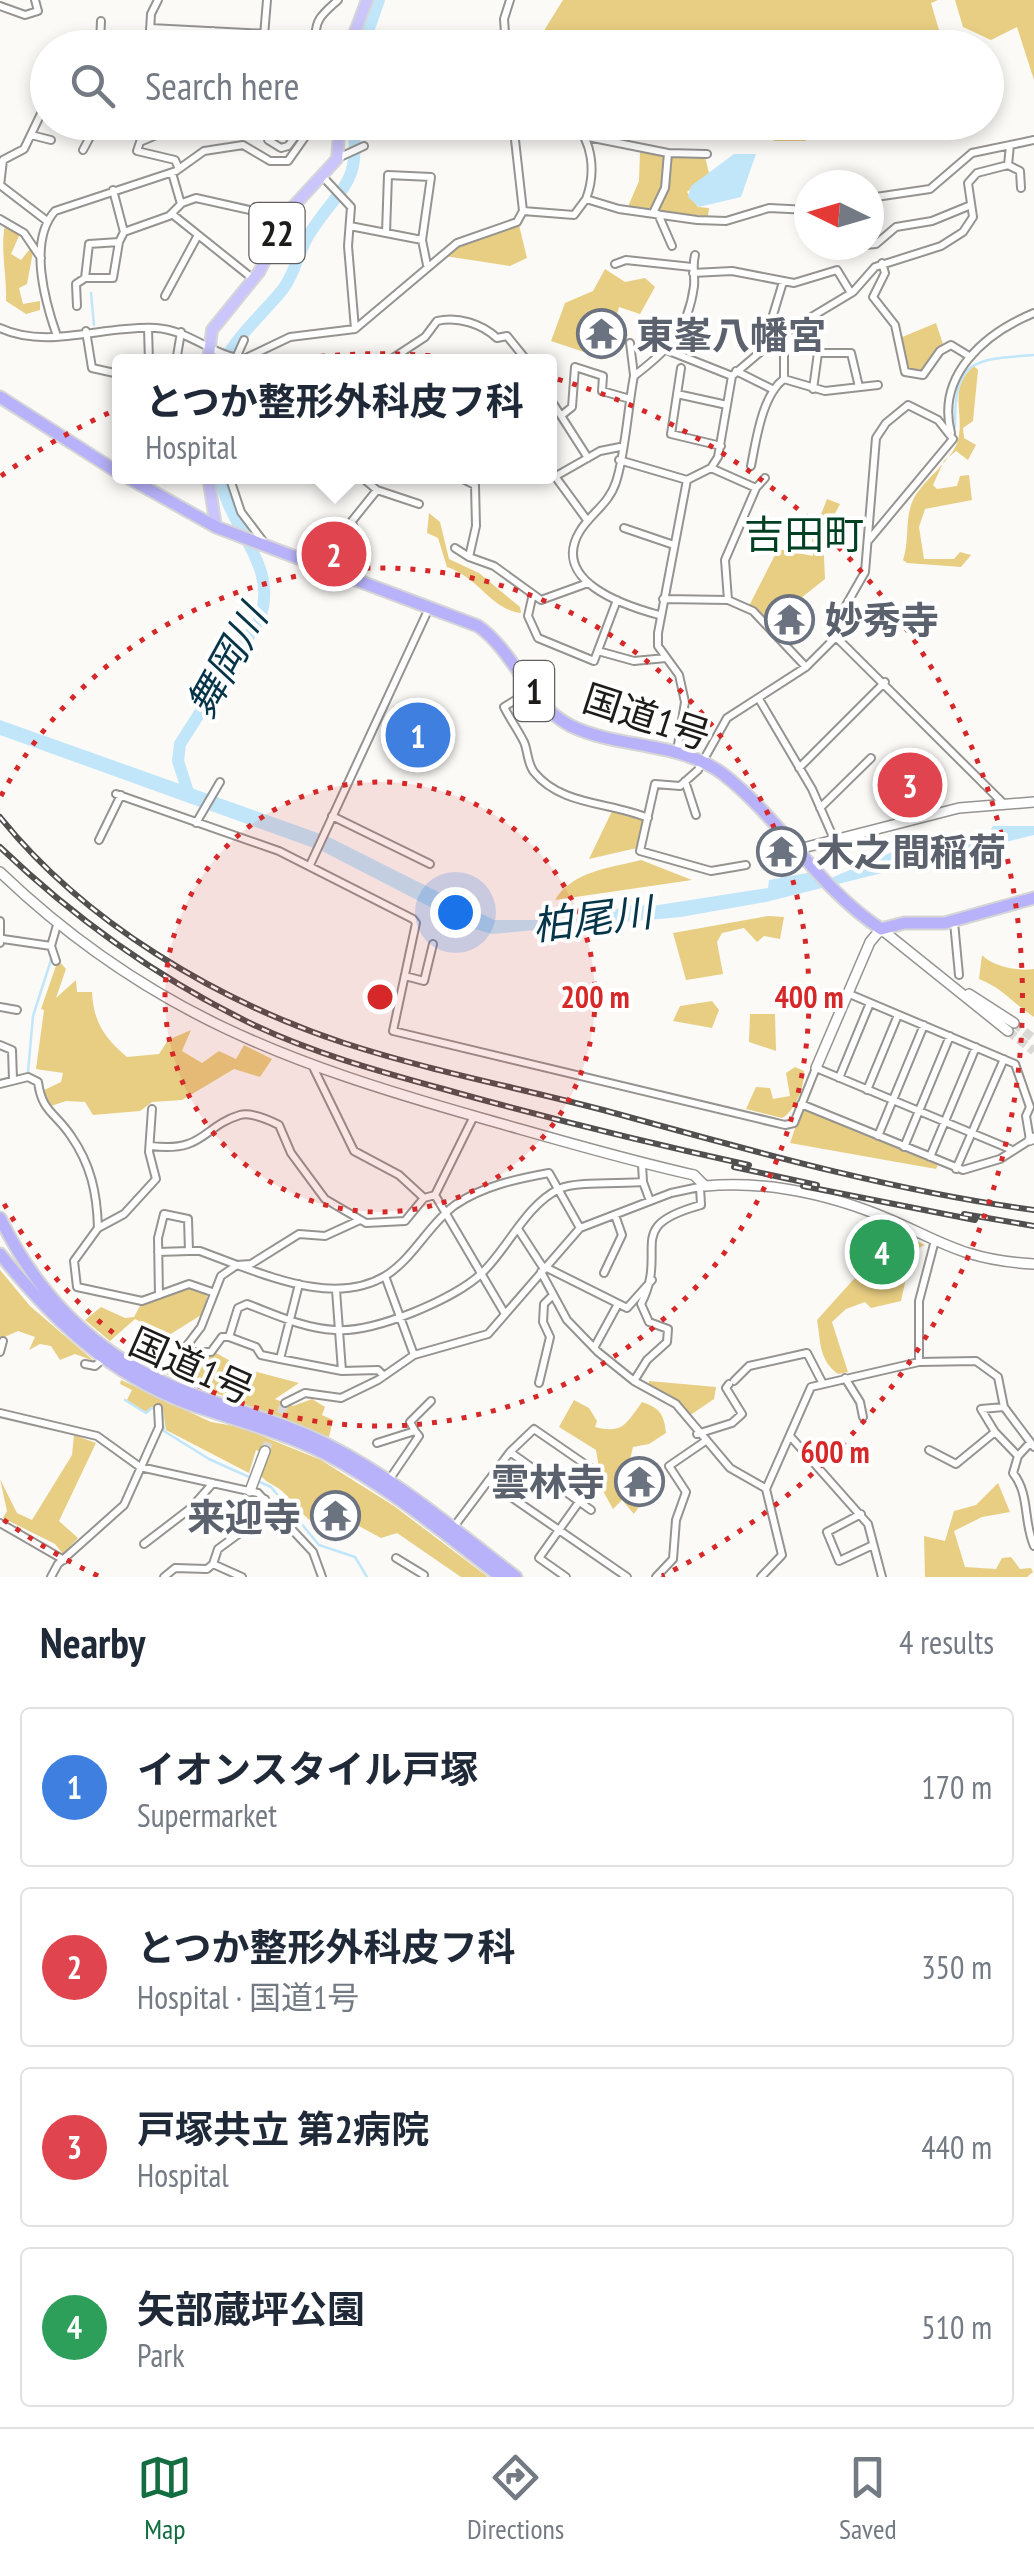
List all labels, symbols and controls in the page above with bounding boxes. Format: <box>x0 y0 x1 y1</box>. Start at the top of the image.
search box <box>30 30 1004 140</box>
icon: search <box>65 58 120 113</box>
text: Search here <box>145 61 299 110</box>
north arrow <box>794 170 884 260</box>
road number: 22 <box>250 203 304 263</box>
temple icon: 東峯八幡宮 <box>575 308 627 360</box>
place label: 東峯八幡宮 <box>636 310 826 359</box>
popup <box>112 354 557 484</box>
text: とつか整形外科皮フ科 <box>145 376 524 425</box>
text: Hospital <box>145 426 237 468</box>
district label: 吉田町 <box>744 508 864 560</box>
pin: 2 <box>302 516 366 592</box>
water label: 舞岡川 <box>174 592 280 726</box>
temple icon: 妙秀寺 <box>764 593 816 645</box>
place label: 妙秀寺 <box>825 595 939 644</box>
road number: 1 <box>514 661 554 721</box>
street label: 国道1号 <box>577 672 717 760</box>
pin: 1 <box>386 698 450 772</box>
pin: 3 <box>878 748 942 822</box>
temple icon: 木之間稲荷 <box>755 825 807 877</box>
place label: 木之間稲荷 <box>816 827 1006 876</box>
water label: 柏尾川 <box>529 884 659 951</box>
your location <box>430 887 481 938</box>
text: 200 m <box>560 977 630 1016</box>
text: 400 m <box>774 977 844 1016</box>
centre of rings <box>362 979 398 1015</box>
pin: 4 <box>850 1214 914 1290</box>
street label: 国道1号 <box>122 1316 262 1414</box>
text: 600 m <box>800 1432 870 1471</box>
temple icon: 雲林寺 <box>614 1455 666 1507</box>
place label: 雲林寺 <box>491 1457 605 1506</box>
temple icon: 来迎寺 <box>310 1490 362 1542</box>
place label: 来迎寺 <box>187 1492 301 1541</box>
text: Nearby <box>40 1615 145 1670</box>
text: 4 results <box>899 1621 994 1663</box>
text: イオンスタイル戸塚 <box>137 1744 478 1793</box>
text: 1 <box>67 1766 82 1808</box>
text: 170 m <box>921 1766 992 1808</box>
text: Supermarket <box>137 1794 277 1836</box>
text: とつか整形外科皮フ科 <box>137 1922 515 1971</box>
text: 2 <box>67 1946 82 1988</box>
text: 350 m <box>921 1946 992 1988</box>
text: Hospital · 国道1号 <box>137 1976 360 2018</box>
text: 戸塚共立 第2病院 <box>137 2104 429 2153</box>
text: 3 <box>67 2126 82 2168</box>
text: 440 m <box>921 2126 992 2168</box>
text: Hospital <box>137 2154 229 2196</box>
text: 矢部蔵坪公園 <box>137 2284 365 2333</box>
text: 4 <box>67 2306 82 2348</box>
text: 510 m <box>921 2306 992 2348</box>
text: Park <box>137 2334 185 2376</box>
tab: Map <box>137 2450 192 2547</box>
tab: Directions <box>467 2450 564 2547</box>
tab: Saved <box>839 2450 897 2547</box>

